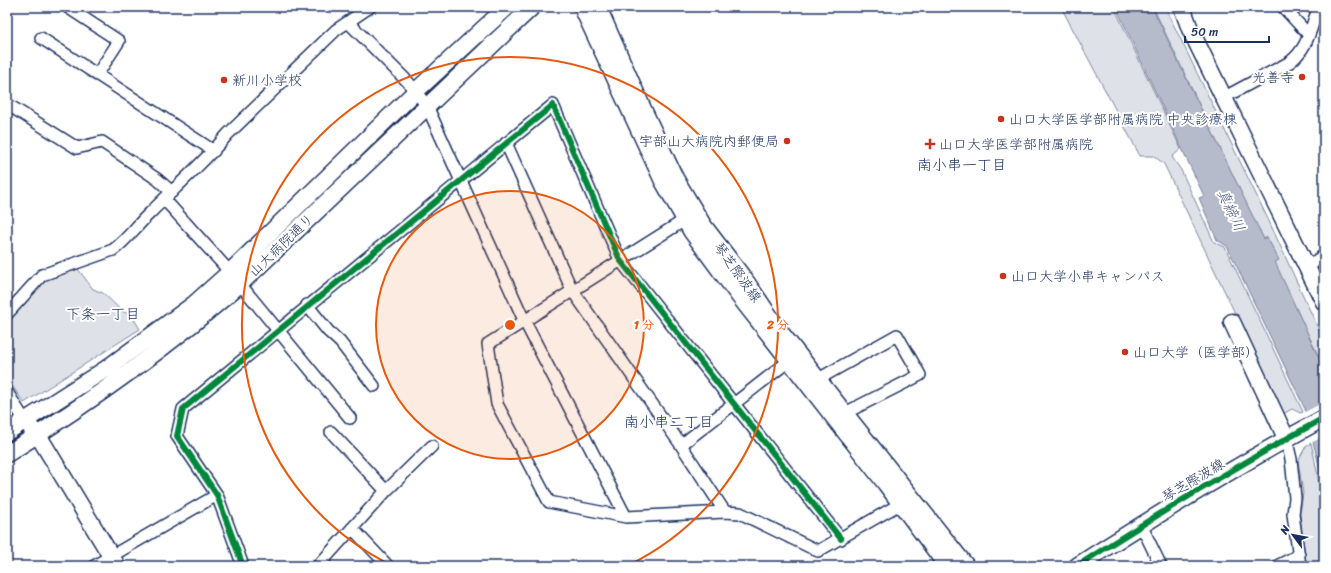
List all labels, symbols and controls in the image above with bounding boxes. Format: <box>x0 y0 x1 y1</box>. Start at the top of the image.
scale bar <box>1185 18 1269 44</box>
text: 50 m <box>1191 21 1218 43</box>
place label: 光善寺 <box>1252 65 1294 90</box>
place label: 新川小学校 <box>232 68 302 93</box>
marker: 光善寺 <box>1297 72 1307 82</box>
marker: 新川小学校 <box>219 75 229 85</box>
place label: 山口大学医学部附属病院 中央診療棟 <box>1009 107 1238 132</box>
marker: 山口大学医学部附属病院 中央診療棟 <box>996 114 1006 124</box>
place label: 宇部山大病院内郵便局 <box>639 129 779 154</box>
place label: 山口大学医学部附属病院 <box>939 132 1093 157</box>
marker: 宇部山大病院内郵便局 <box>782 136 792 146</box>
marker: 山口大学医学部附属病院 <box>924 138 936 150</box>
district label: 南小串一丁目 <box>917 152 1007 178</box>
water label: 真締川 <box>1210 184 1252 236</box>
street label: 山大病院通り <box>242 207 320 284</box>
street label: 琴芝際波線 <box>707 237 768 308</box>
place label: 山口大学小串キャンパス <box>1011 264 1164 289</box>
marker: 山口大学小串キャンパス <box>998 271 1008 281</box>
district label: 下条一丁目 <box>65 301 141 327</box>
text: 1 分 <box>634 314 654 336</box>
text: 2 分 <box>766 314 789 336</box>
centre of rings <box>503 318 517 332</box>
place label: 山口大学（医学部） <box>1133 340 1259 365</box>
marker: 山口大学（医学部） <box>1120 347 1130 357</box>
district label: 南小串二丁目 <box>624 409 714 435</box>
street label: 琴芝際波線 <box>1157 452 1230 509</box>
north arrow <box>1273 515 1313 555</box>
text: N <box>1274 521 1295 539</box>

